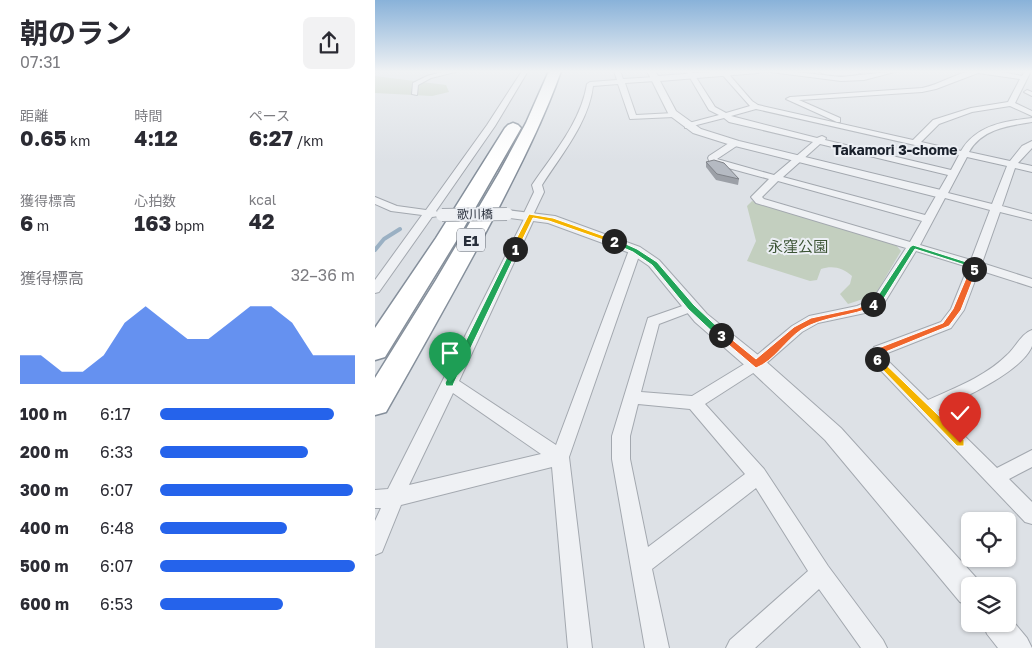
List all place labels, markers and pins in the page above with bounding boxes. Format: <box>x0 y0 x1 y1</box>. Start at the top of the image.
pin: 2 <box>601 228 627 254</box>
pin: 1 <box>503 236 527 262</box>
pin: 5 <box>961 256 987 282</box>
pin: 4 <box>861 292 885 316</box>
pin: 3 <box>709 322 733 348</box>
pin <box>429 332 471 383</box>
pin: 6 <box>865 346 889 372</box>
pin <box>939 392 981 443</box>

